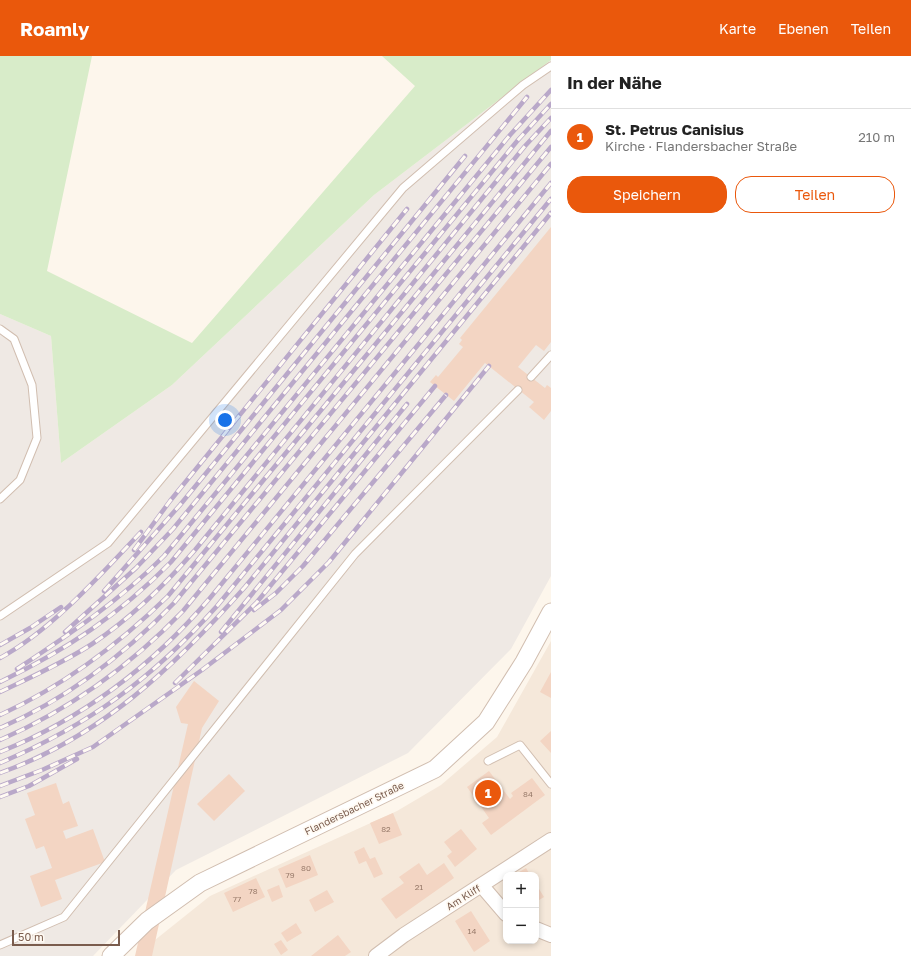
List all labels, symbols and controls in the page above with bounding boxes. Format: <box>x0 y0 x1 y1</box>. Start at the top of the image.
text: Roamly <box>20 17 89 40</box>
text: Karte <box>719 20 756 37</box>
text: Ebenen <box>778 20 829 37</box>
text: Teilen <box>851 20 891 37</box>
text: In der Nähe <box>567 72 662 93</box>
text: St. Petrus Canisius <box>605 120 744 138</box>
text: 1 <box>577 129 583 145</box>
text: 210 m <box>858 129 895 145</box>
text: Kirche · Flandersbacher Straße <box>605 138 797 154</box>
button: Speichern <box>567 176 727 213</box>
button: Teilen <box>735 176 895 213</box>
your location <box>215 410 235 430</box>
pin: 1 <box>475 778 501 808</box>
street label: Flandersbacher Straße <box>302 779 406 837</box>
house number: 84 <box>523 789 533 799</box>
house number: 82 <box>381 824 391 834</box>
house number: 80 <box>301 863 311 873</box>
house number: 79 <box>285 870 295 880</box>
map controls <box>503 872 539 944</box>
button: + <box>503 872 539 908</box>
house number: 21 <box>415 882 423 892</box>
street label: Am Kliff <box>444 882 483 912</box>
house number: 78 <box>248 886 258 896</box>
house number: 77 <box>233 894 241 904</box>
button: − <box>503 908 539 944</box>
house number: 14 <box>468 926 476 936</box>
scale bar <box>12 928 120 947</box>
text: 50 m <box>18 930 44 943</box>

